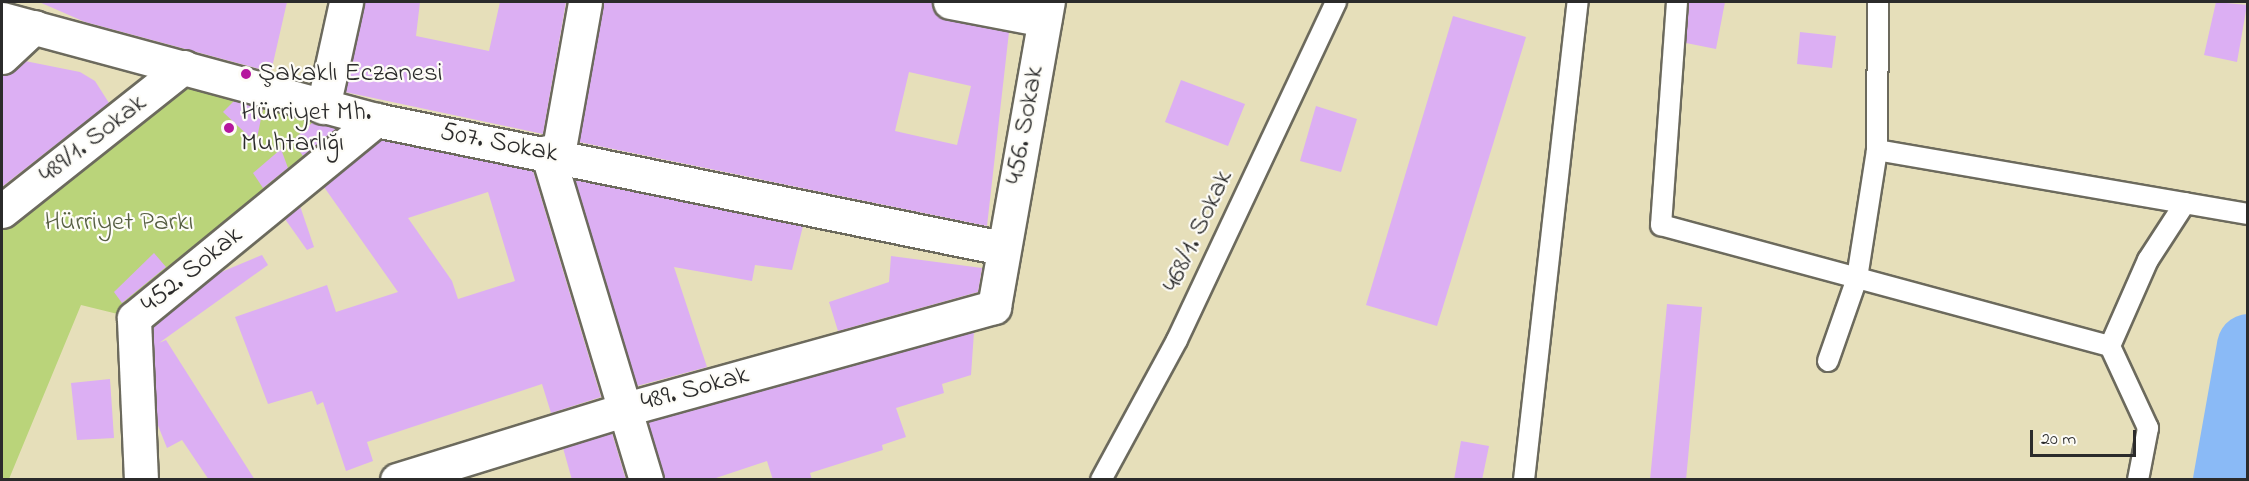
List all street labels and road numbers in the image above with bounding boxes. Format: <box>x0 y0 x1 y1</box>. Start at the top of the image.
street label: 456. Sokak <box>999 63 1051 187</box>
street label: 489/1. Sokak <box>33 87 153 191</box>
street label: 507. Sokak <box>437 116 561 170</box>
street label: 468/1. Sokak <box>1156 165 1240 297</box>
street label: 452. Sokak <box>135 219 249 321</box>
street label: 489. Sokak <box>637 359 753 419</box>

